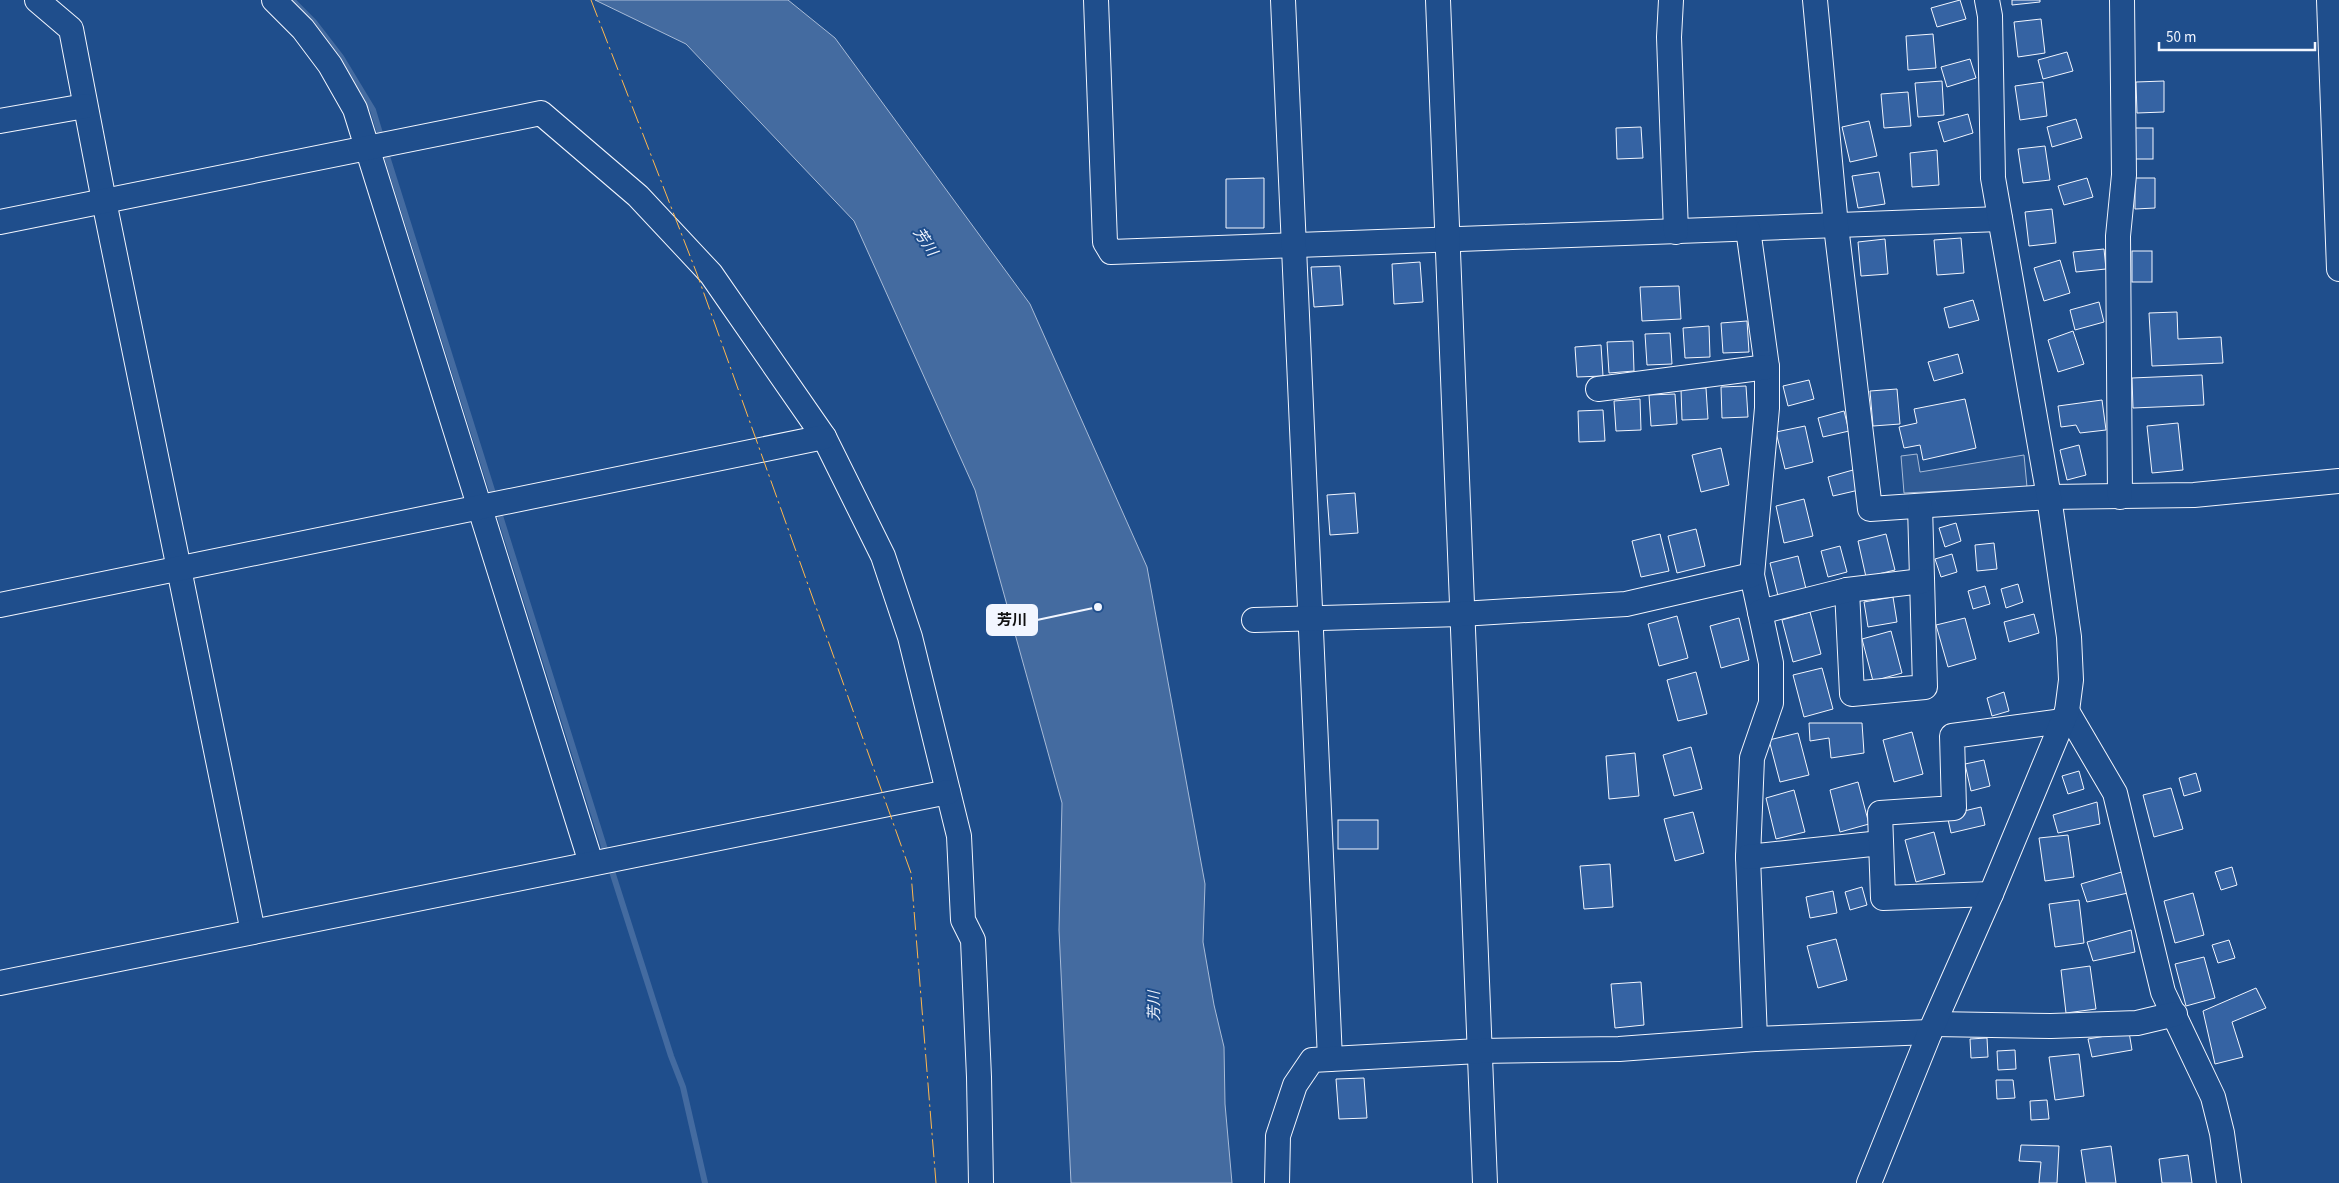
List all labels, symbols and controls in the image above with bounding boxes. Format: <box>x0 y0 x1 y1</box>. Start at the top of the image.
scale bar <box>2159 20 2315 52</box>
text: 50 m <box>2166 27 2196 48</box>
water label: 芳川 <box>908 224 943 262</box>
callout: 芳川 <box>987 605 1037 635</box>
text: 芳川 <box>997 610 1027 631</box>
water label: 芳川 <box>1144 989 1165 1021</box>

